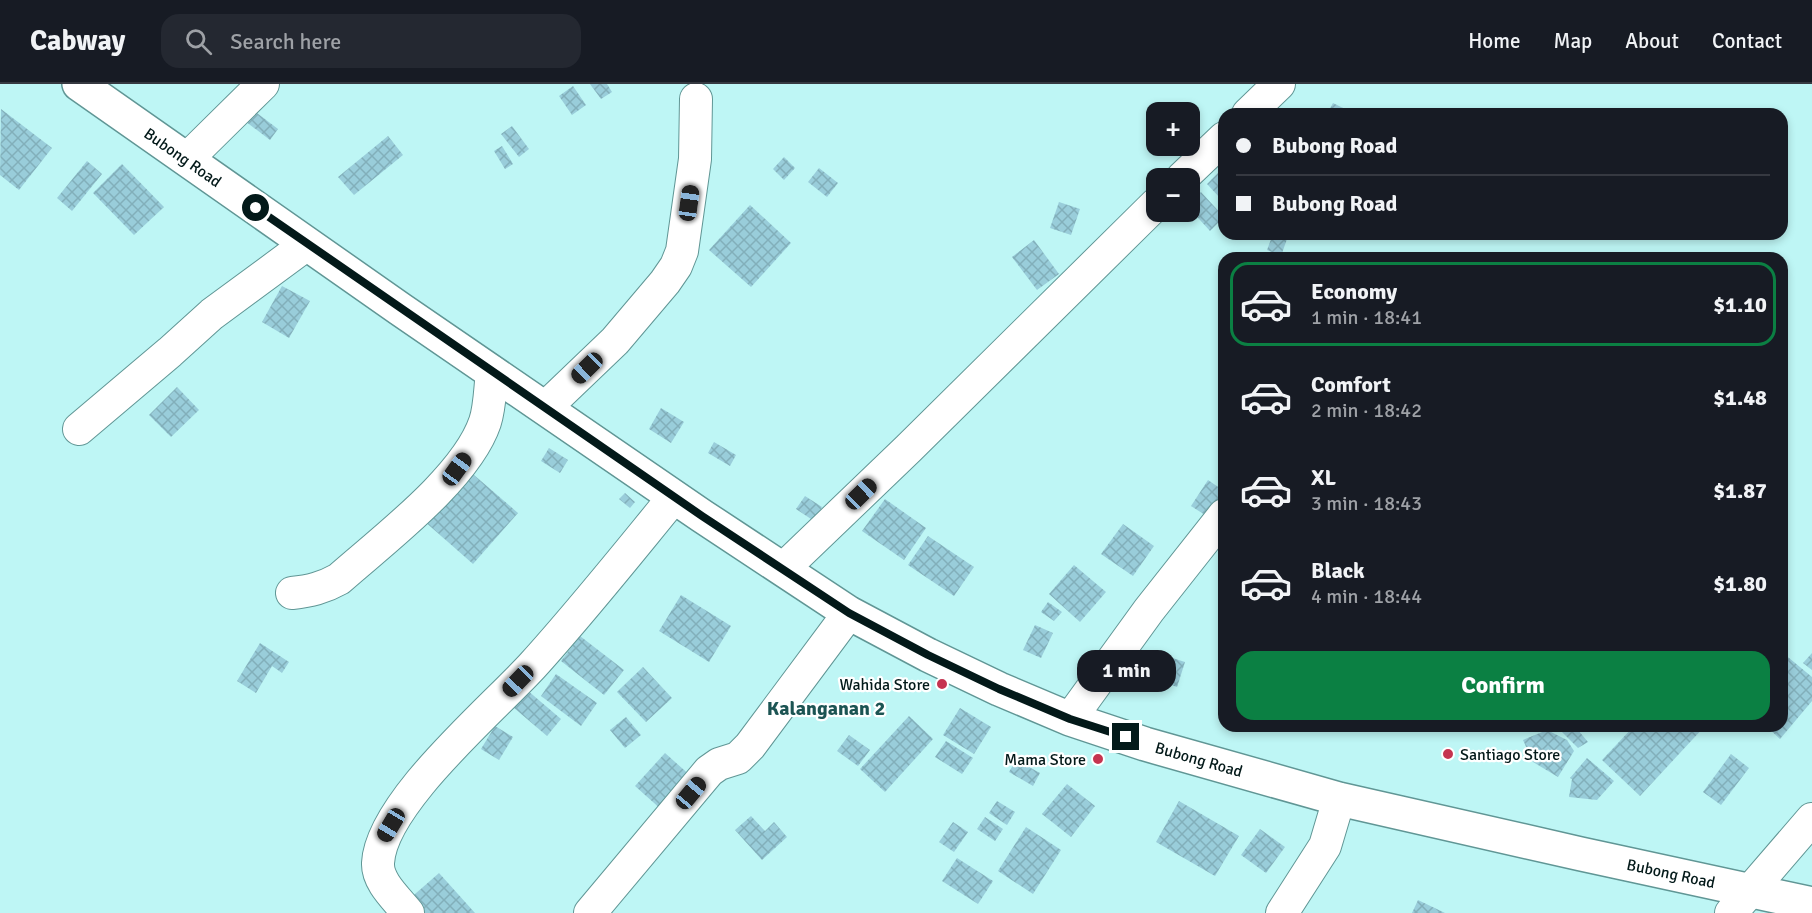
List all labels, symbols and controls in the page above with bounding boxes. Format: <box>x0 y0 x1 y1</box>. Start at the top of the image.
search box <box>161 14 581 68</box>
text: Cabway <box>30 24 125 58</box>
icon: search <box>182 25 215 58</box>
text: Search here <box>230 28 341 55</box>
text: Home <box>1468 28 1521 54</box>
text: Map <box>1554 28 1592 54</box>
text: About <box>1625 28 1679 54</box>
text: Contact <box>1712 28 1782 54</box>
map controls <box>1146 102 1200 222</box>
button: + <box>1146 102 1200 156</box>
street label: Bubong Road <box>140 124 225 192</box>
text: Bubong Road <box>1272 132 1397 159</box>
button: − <box>1146 168 1200 222</box>
car <box>678 184 700 222</box>
text: Bubong Road <box>1272 190 1397 217</box>
route start <box>242 194 269 221</box>
icon: car <box>1239 277 1293 331</box>
text: Economy <box>1311 278 1397 305</box>
text: $1.10 <box>1713 291 1767 318</box>
text: 1 min · 18:41 <box>1311 305 1422 330</box>
car <box>568 349 606 387</box>
icon: car <box>1239 370 1293 424</box>
text: Comfort <box>1311 371 1391 398</box>
text: $1.48 <box>1713 384 1767 411</box>
text: 2 min · 18:42 <box>1311 398 1422 423</box>
car <box>439 449 475 489</box>
icon: car <box>1239 463 1293 517</box>
text: XL <box>1311 464 1336 491</box>
car <box>842 475 880 513</box>
text: $1.87 <box>1713 477 1767 504</box>
text: 3 min · 18:43 <box>1311 491 1422 516</box>
icon: car <box>1239 556 1293 610</box>
text: Black <box>1311 557 1365 584</box>
text: $1.80 <box>1713 570 1767 597</box>
text: 4 min · 18:44 <box>1311 584 1422 609</box>
callout: 1 min <box>1076 650 1176 692</box>
button: Confirm <box>1236 651 1770 720</box>
text: 1 min <box>1102 658 1151 683</box>
car <box>499 662 537 700</box>
place label: Wahida Store <box>839 675 930 695</box>
marker: Wahida Store <box>935 677 949 691</box>
district label: Kalanganan 2 <box>767 696 885 721</box>
route end <box>1112 723 1139 750</box>
street label: Bubong Road <box>1153 738 1245 782</box>
place label: Santiago Store <box>1460 745 1560 765</box>
marker: Santiago Store <box>1441 747 1455 761</box>
place label: Mama Store <box>1004 750 1086 770</box>
marker: Mama Store <box>1091 752 1105 766</box>
car <box>673 773 709 813</box>
car <box>374 805 408 845</box>
street label: Bubong Road <box>1625 855 1717 893</box>

